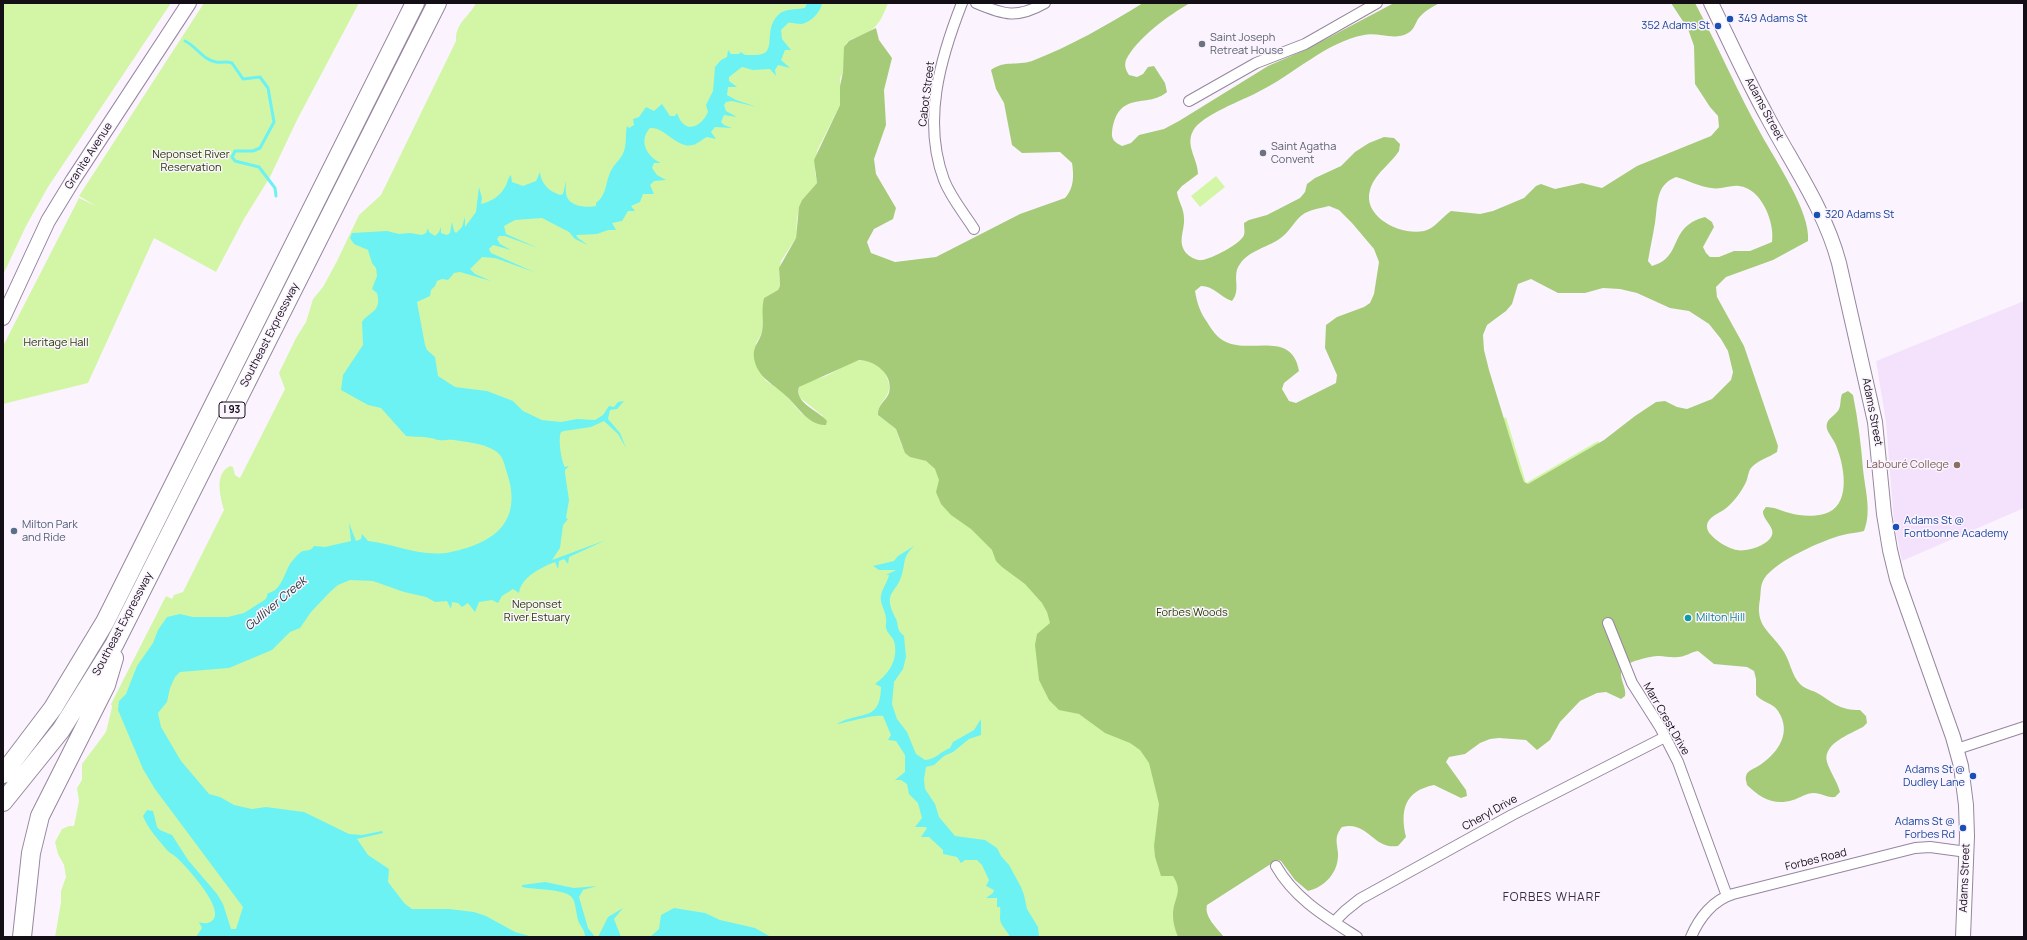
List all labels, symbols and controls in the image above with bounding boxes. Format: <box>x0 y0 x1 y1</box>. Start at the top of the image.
place label: 349 Adams St <box>1738 12 1808 26</box>
marker: 349 Adams St <box>1725 14 1735 24</box>
place label: 352 Adams St <box>1641 19 1710 33</box>
marker: 352 Adams St <box>1713 21 1723 31</box>
place label: Saint Joseph Retreat House <box>1210 31 1283 57</box>
marker: Saint Joseph Retreat House <box>1197 39 1207 49</box>
street label: Cabot Street <box>916 60 938 128</box>
street label: Adams Street <box>1742 75 1786 143</box>
street label: Granite Avenue <box>62 120 116 192</box>
place label: Saint Agatha Convent <box>1271 140 1336 166</box>
park label: Neponset River Reservation <box>152 148 230 174</box>
marker: Saint Agatha Convent <box>1258 148 1268 158</box>
place label: 320 Adams St <box>1825 208 1894 222</box>
marker: 320 Adams St <box>1812 210 1822 220</box>
street label: Southeast Expressway <box>238 281 302 389</box>
park label: Heritage Hall <box>24 336 88 350</box>
street label: Adams Street <box>1859 377 1885 447</box>
road number: I 93 <box>219 402 245 418</box>
place label: Labouré College <box>1866 458 1949 472</box>
marker: Labouré College <box>1952 460 1962 470</box>
place label: Adams St @ Fontbonne Academy <box>1904 514 2008 540</box>
place label: Milton Park and Ride <box>22 518 78 544</box>
marker: Adams St @ Fontbonne Academy <box>1891 522 1901 532</box>
marker: Milton Park and Ride <box>9 526 19 536</box>
street label: Southeast Expressway <box>90 570 156 678</box>
water label: Gulliver Creek <box>242 574 310 634</box>
park label: Neponset River Estuary <box>504 598 570 624</box>
park label: Forbes Woods <box>1156 606 1228 620</box>
place label: Milton Hill <box>1696 611 1745 625</box>
marker: Milton Hill <box>1683 613 1693 623</box>
street label: Marr Crest Drive <box>1640 680 1692 758</box>
place label: Adams St @ Dudley Lane <box>1903 763 1965 789</box>
marker: Adams St @ Dudley Lane <box>1968 771 1978 781</box>
street label: Cheryl Drive <box>1460 792 1520 834</box>
place label: Adams St @ Forbes Rd <box>1895 815 1955 841</box>
marker: Adams St @ Forbes Rd <box>1958 823 1968 833</box>
street label: Adams Street <box>1957 843 1973 913</box>
street label: Forbes Road <box>1784 846 1848 874</box>
district label: FORBES WHARF <box>1503 891 1601 905</box>

